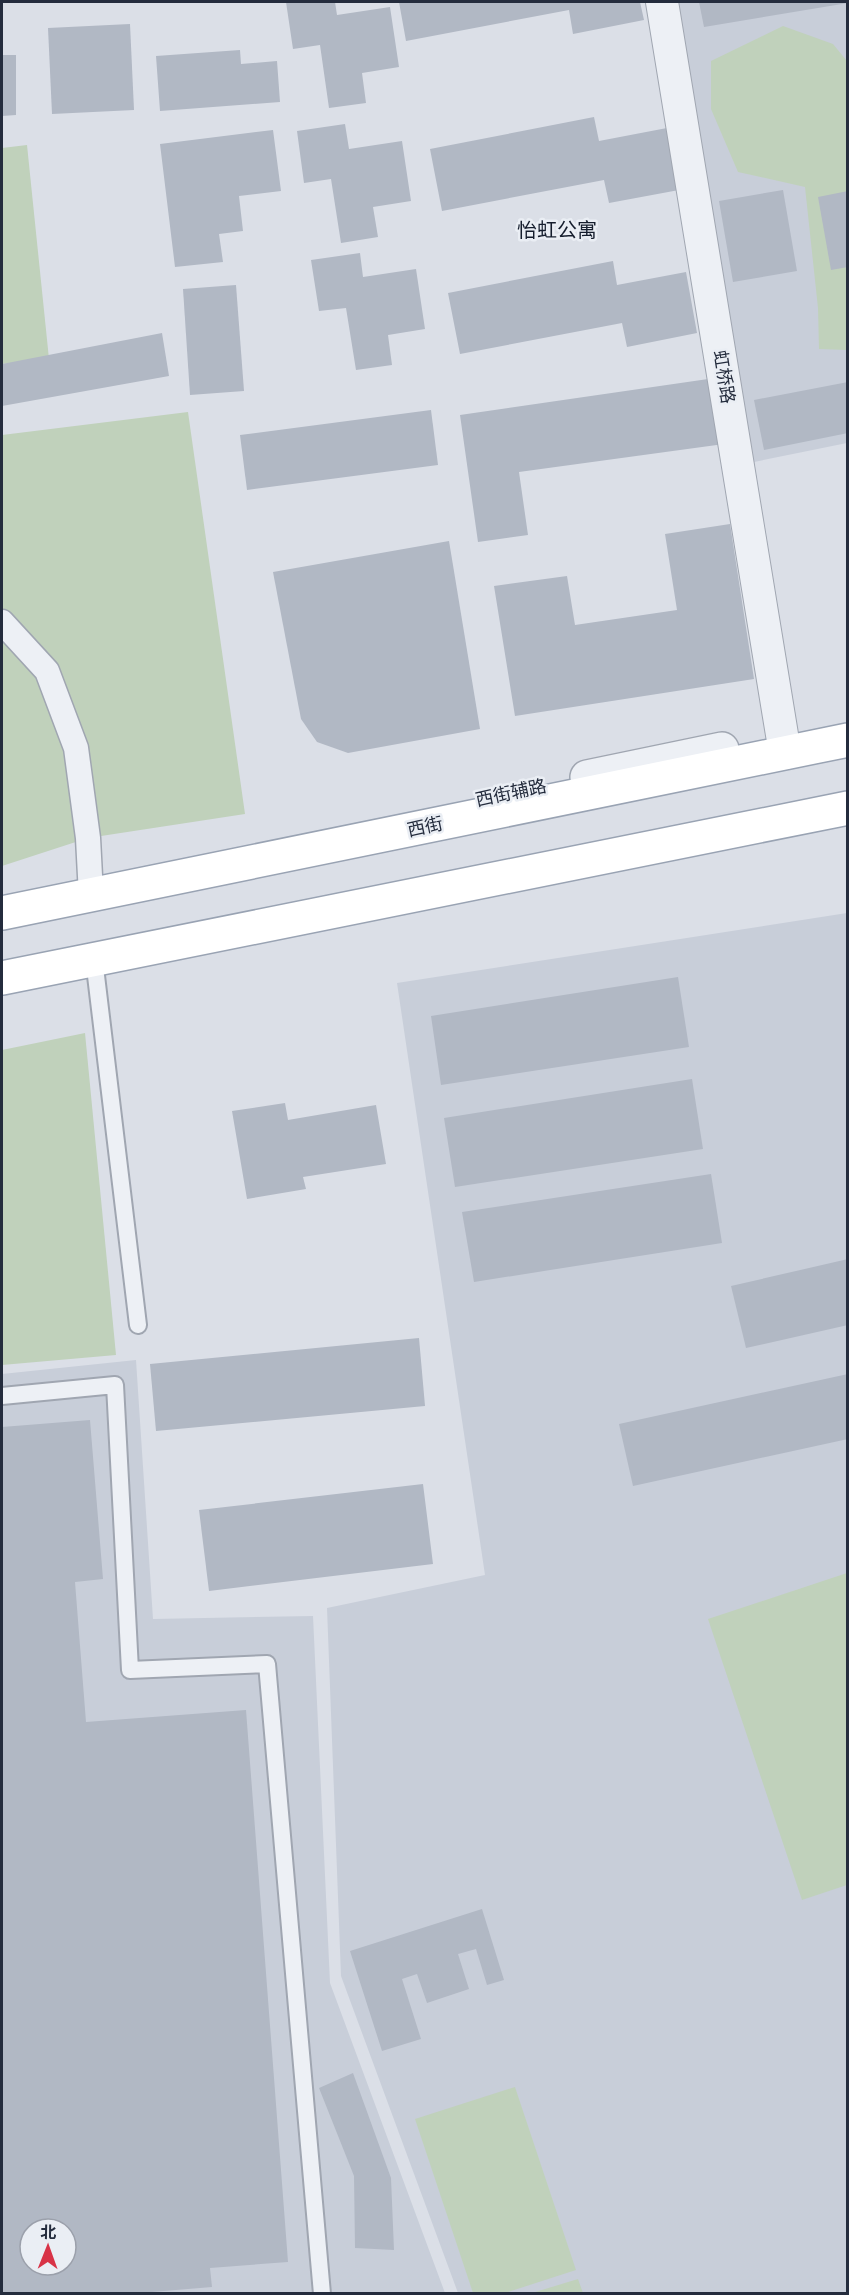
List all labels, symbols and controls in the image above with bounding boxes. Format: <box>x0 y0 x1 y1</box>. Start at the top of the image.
district label: 怡虹公寓 <box>517 218 597 241</box>
street label: 虹桥路 <box>711 349 739 405</box>
street label: 西街辅路 <box>473 775 548 809</box>
street label: 西街 <box>405 812 444 840</box>
north arrow <box>18 2217 78 2277</box>
text: 北 <box>40 2223 56 2241</box>

